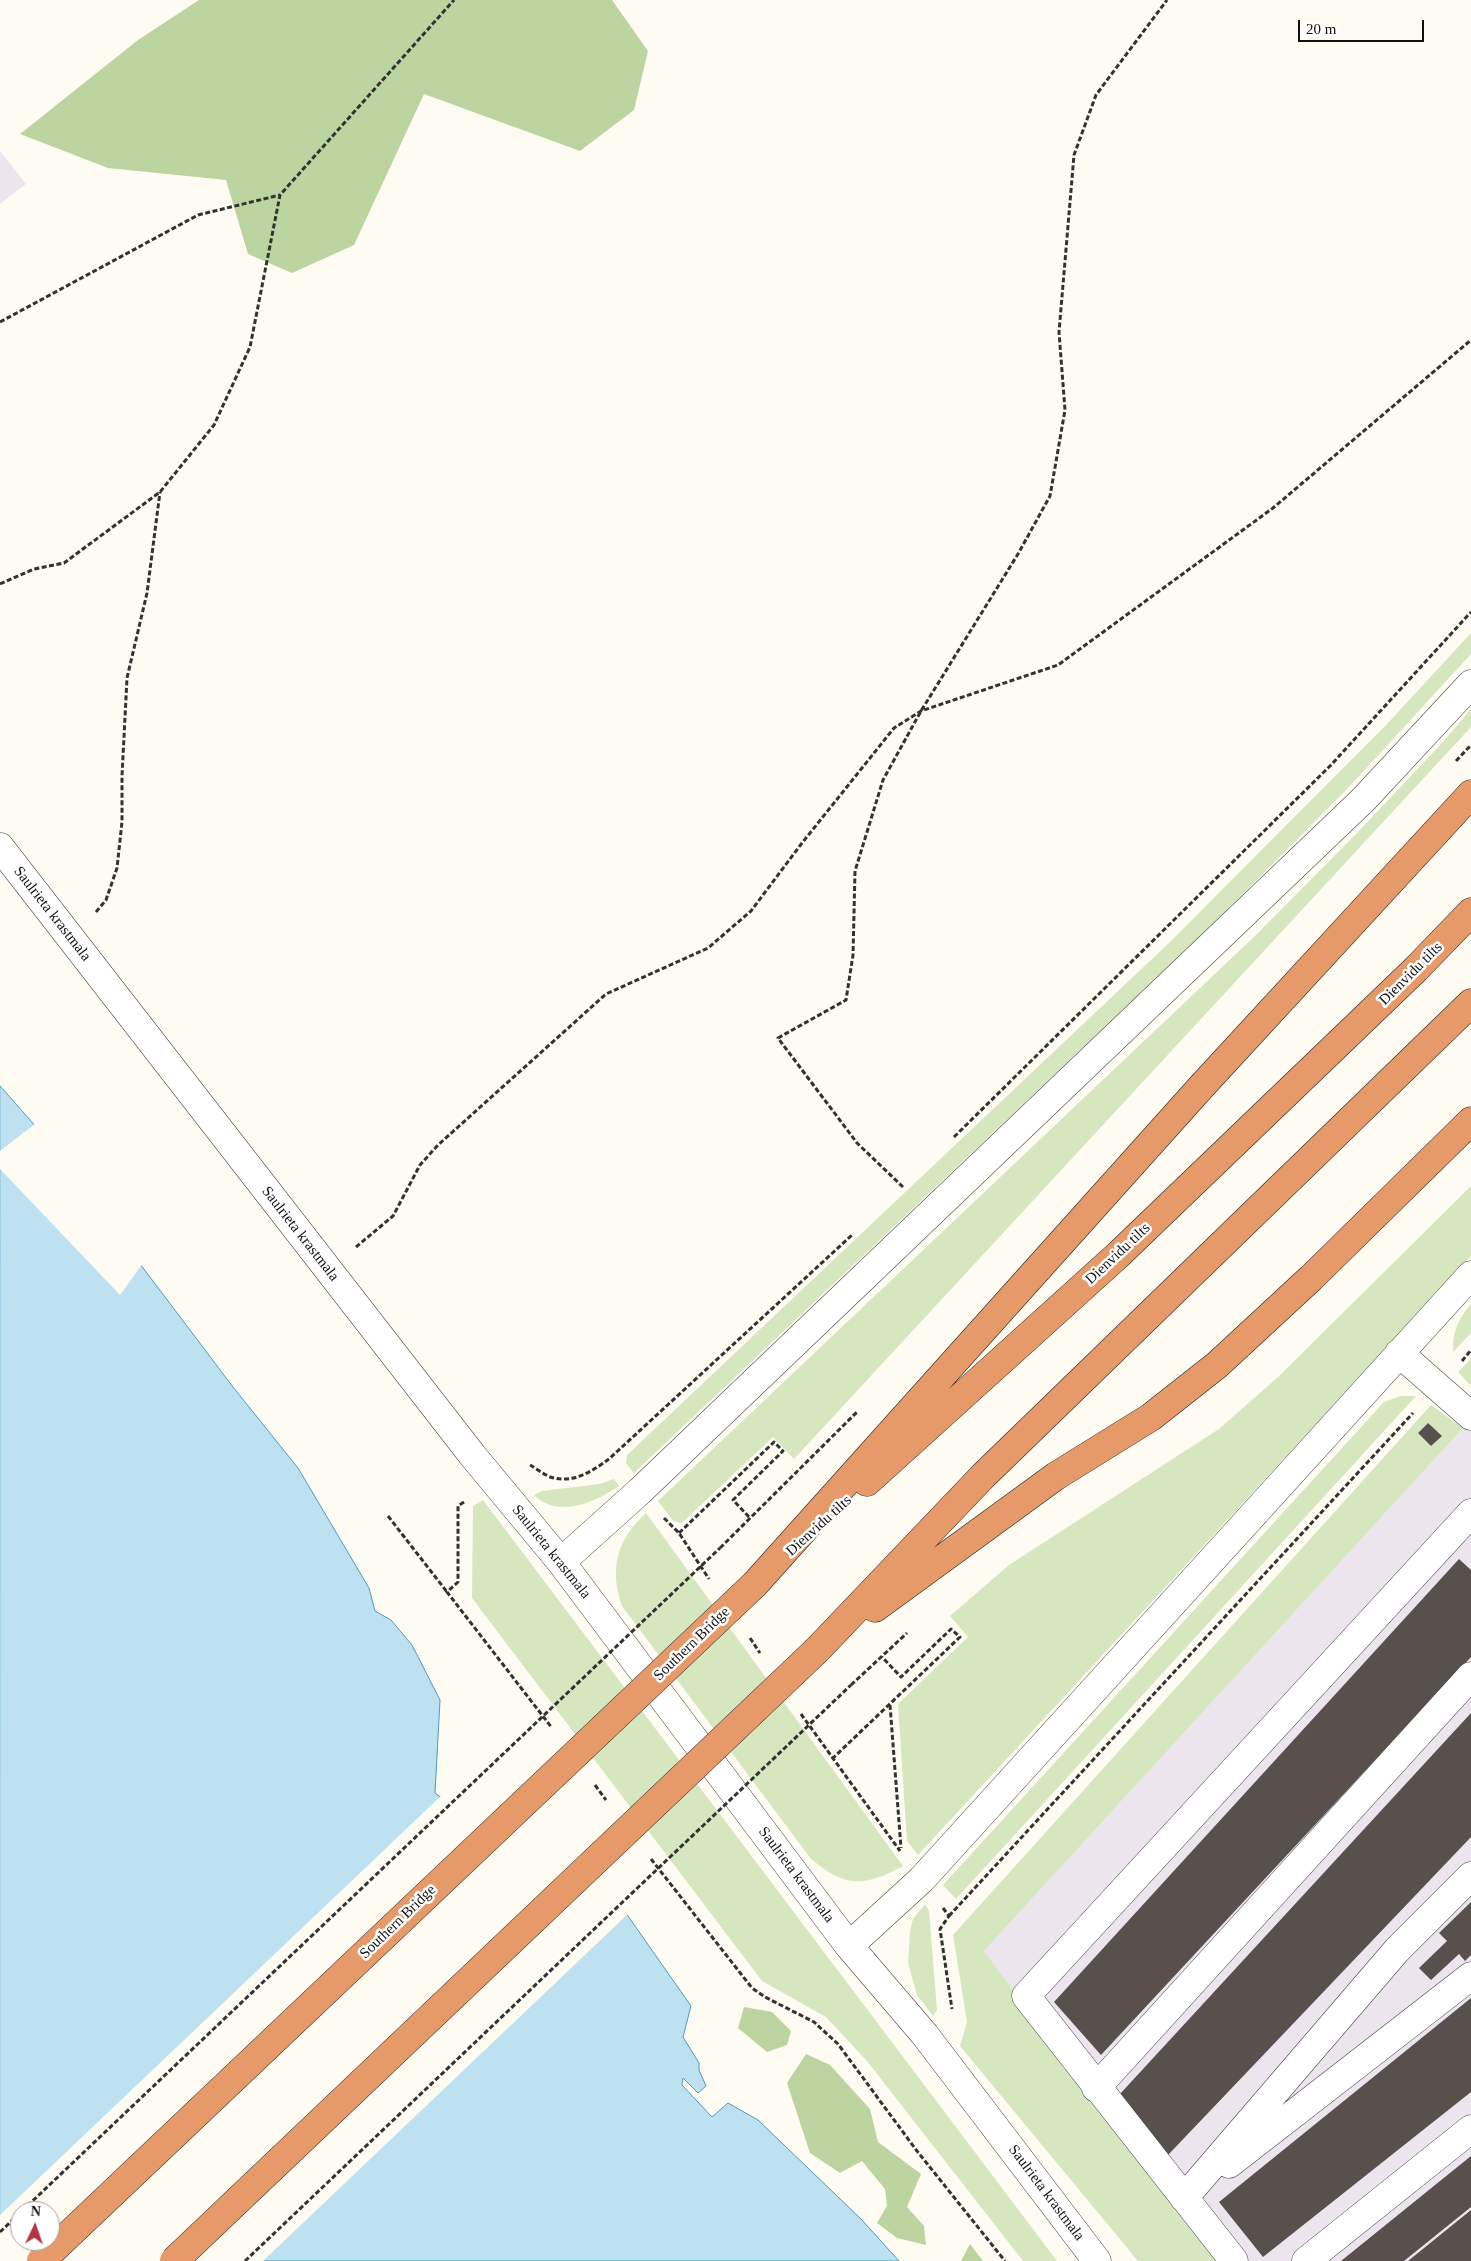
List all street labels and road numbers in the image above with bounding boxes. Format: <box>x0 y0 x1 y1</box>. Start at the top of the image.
street label: Saulrieta krastmala <box>9 863 95 965</box>
street label: Dienvidu tilts <box>1376 939 1446 1009</box>
street label: Saulrieta krastmala <box>257 1183 343 1285</box>
street label: Dienvidu tilts <box>1082 1219 1154 1289</box>
street label: Dienvidu tilts <box>782 1492 856 1560</box>
street label: Saulrieta krastmala <box>508 1502 594 1602</box>
street label: Southern Bridge <box>650 1603 734 1685</box>
street label: Saulrieta krastmala <box>754 1824 838 1926</box>
street label: Southern Bridge <box>356 1881 440 1963</box>
street label: Saulrieta krastmala <box>1004 2142 1088 2244</box>

